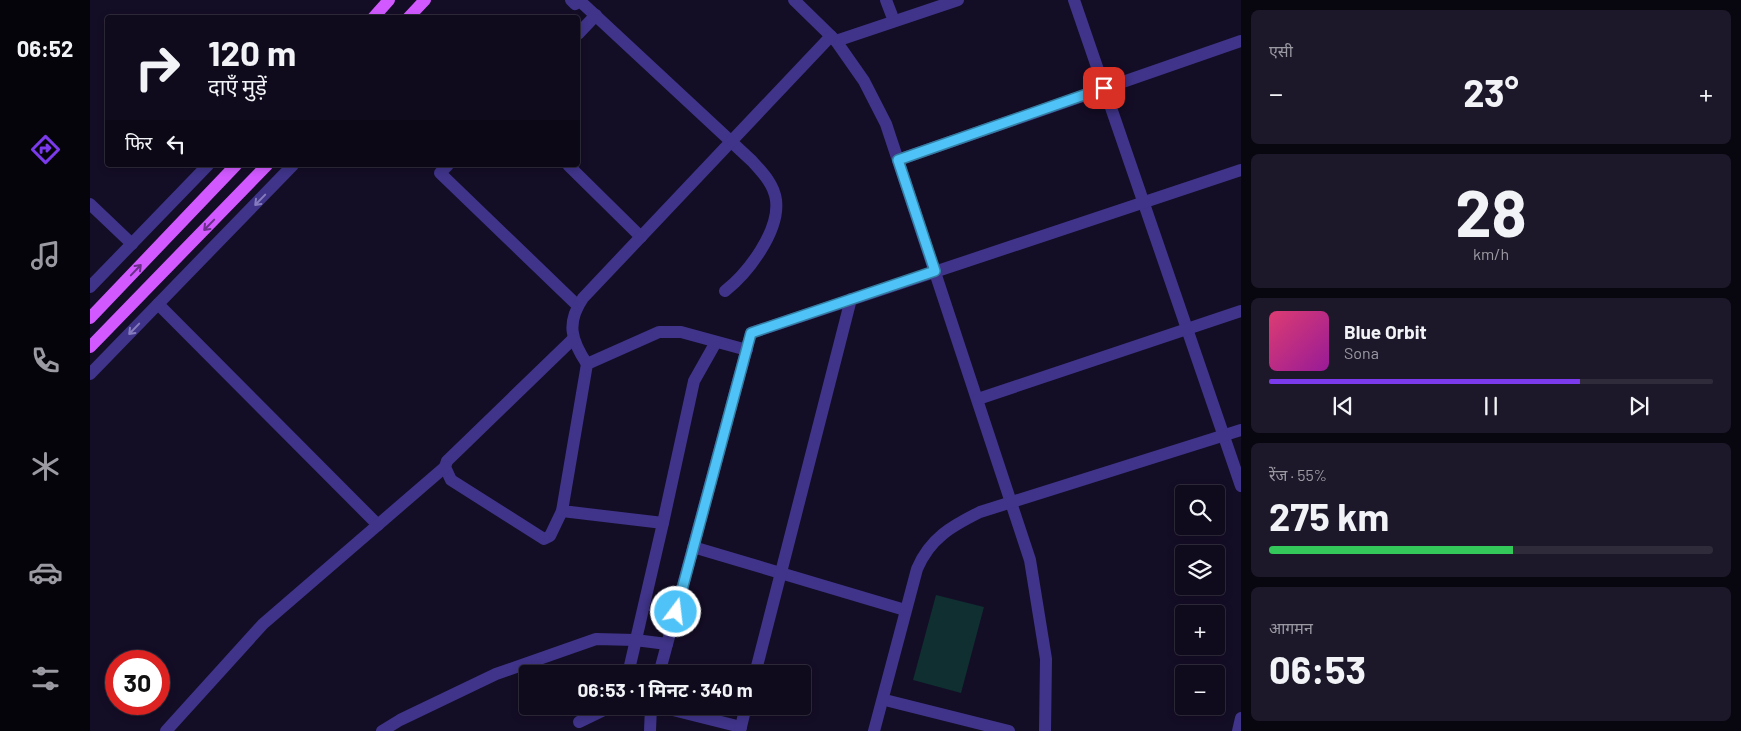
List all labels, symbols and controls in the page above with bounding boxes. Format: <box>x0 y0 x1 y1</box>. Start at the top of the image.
text: 120 m <box>208 31 296 73</box>
text: 06:52 <box>17 35 73 61</box>
icon: right <box>125 35 190 100</box>
text: एसी <box>1269 41 1293 60</box>
pin <box>1083 67 1125 109</box>
text: 23° <box>1463 69 1519 115</box>
text: दाएँ मुड़ें <box>208 73 267 99</box>
icon: arrive <box>1090 74 1118 102</box>
text: − <box>1269 76 1283 110</box>
text: + <box>1699 76 1713 110</box>
icon: left <box>162 130 190 158</box>
text: फिर <box>125 131 152 154</box>
icon: directions <box>28 132 63 167</box>
text: 28 <box>1455 172 1527 250</box>
one-way arrow <box>254 194 266 206</box>
one-way arrow <box>202 219 215 231</box>
icon: music <box>28 238 63 273</box>
text: km/h <box>1473 244 1509 263</box>
one-way arrow <box>130 264 142 277</box>
text: Blue Orbit <box>1344 320 1427 343</box>
one-way arrow <box>128 323 140 335</box>
icon: phone <box>28 343 63 378</box>
text: Sona <box>1344 343 1379 362</box>
icon: previous <box>1329 392 1357 420</box>
icon: pause <box>1477 392 1505 420</box>
icon: next <box>1625 392 1653 420</box>
icon: climate <box>28 449 63 484</box>
text: रेंज · 55% <box>1269 465 1327 484</box>
map controls <box>1175 485 1225 715</box>
button: search <box>1175 485 1225 535</box>
text: 275 km <box>1269 493 1389 539</box>
button: layers <box>1175 545 1225 595</box>
icon: car <box>28 555 63 590</box>
position arrow <box>649 585 701 637</box>
button: + <box>1175 605 1225 655</box>
text: आगमन <box>1269 618 1313 637</box>
text: 06:53 <box>1269 646 1366 692</box>
speed limit sign: 30 <box>105 650 170 715</box>
icon: filters <box>28 661 63 696</box>
button: − <box>1175 665 1225 715</box>
text: 06:53 · 1 मिनट · 340 m <box>577 678 753 701</box>

